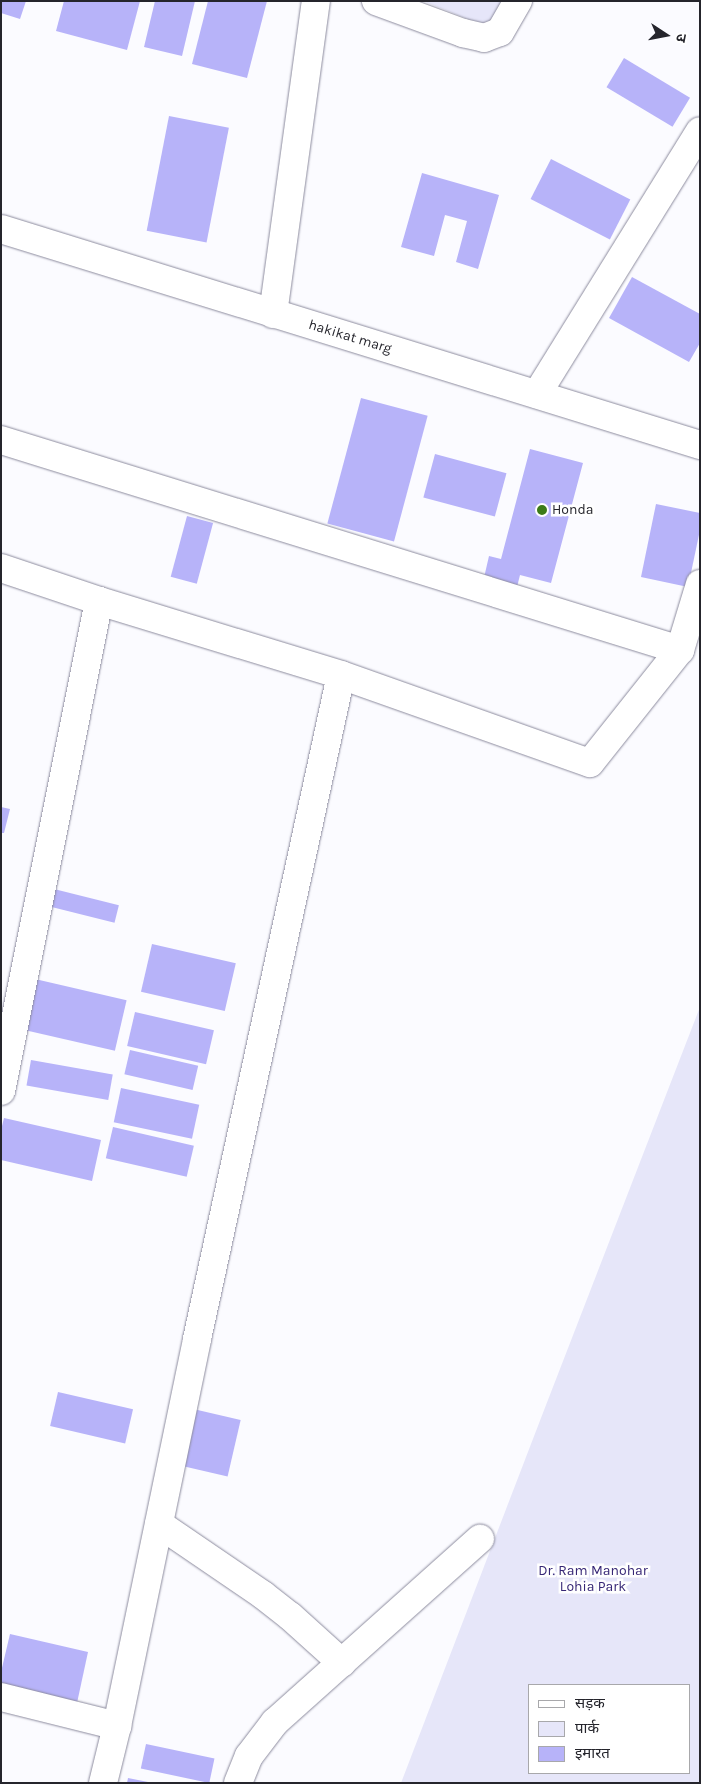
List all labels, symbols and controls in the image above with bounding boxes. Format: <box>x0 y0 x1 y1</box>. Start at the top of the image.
north arrow <box>641 10 691 60</box>
text: उ <box>672 32 690 44</box>
street label: hakikat marg <box>306 316 394 358</box>
place label: Honda <box>552 502 593 518</box>
marker: Honda <box>536 504 548 516</box>
park label: Dr. Ram Manohar Lohia Park <box>538 1563 648 1595</box>
legend <box>528 1684 691 1774</box>
text: सड़क <box>575 1694 605 1712</box>
text: पार्क <box>575 1719 599 1737</box>
text: इमारत <box>575 1744 610 1762</box>

